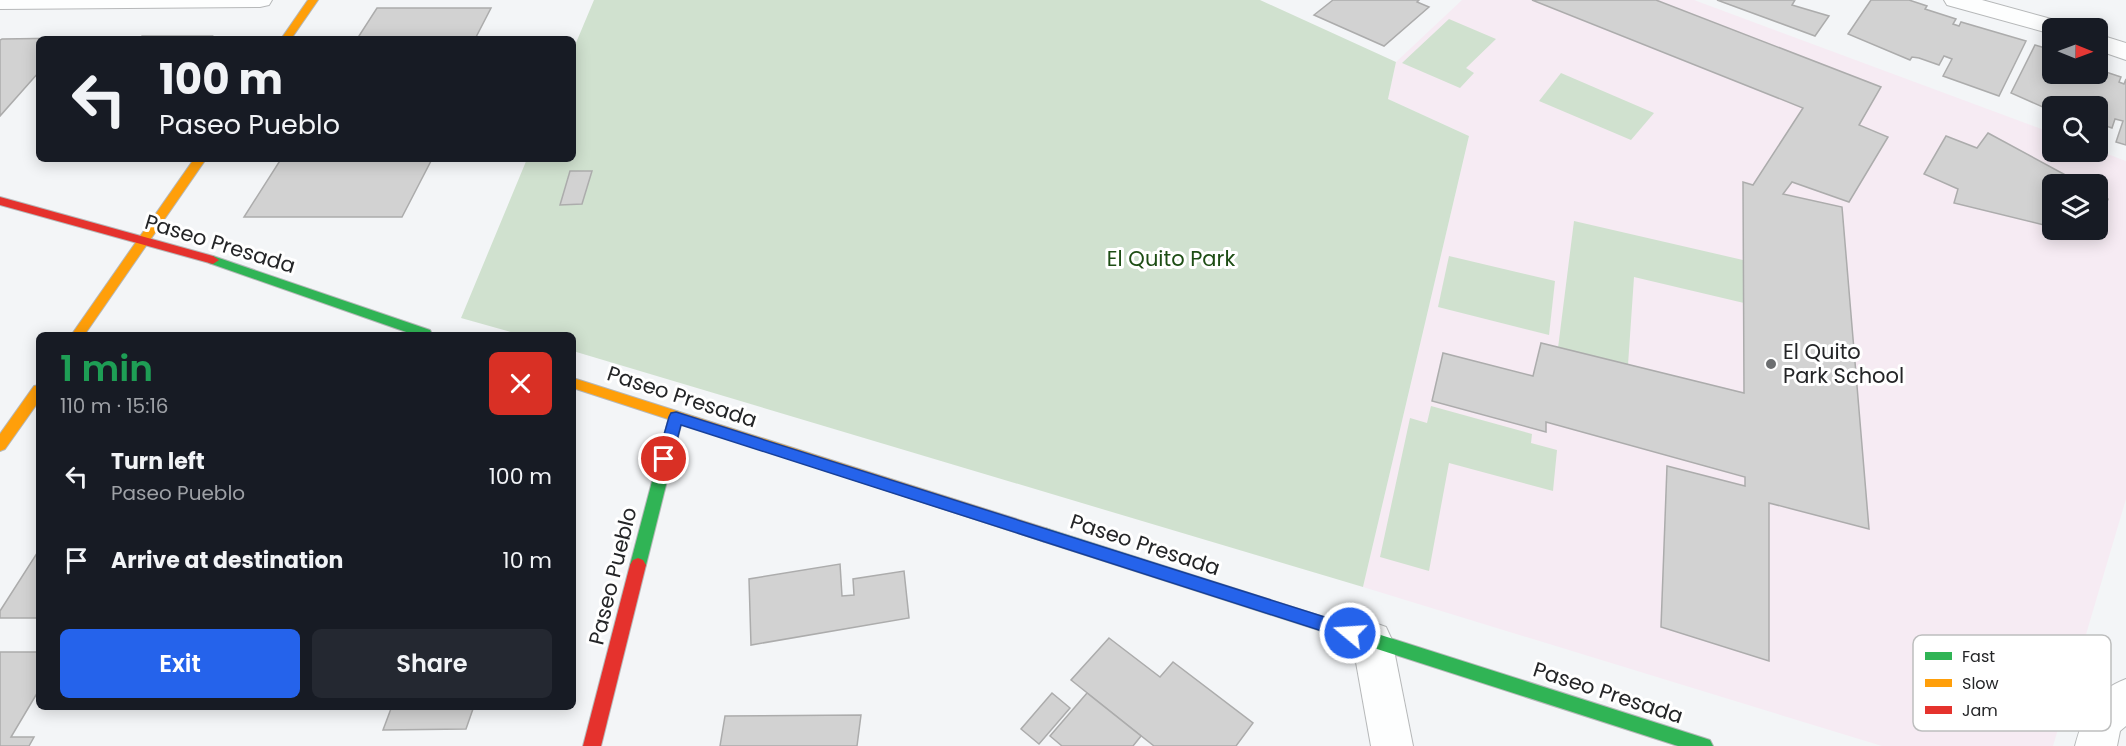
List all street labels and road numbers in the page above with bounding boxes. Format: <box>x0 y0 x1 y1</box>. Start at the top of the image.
street label: Paseo Presada <box>141 207 299 280</box>
street label: Paseo Presada <box>604 359 761 434</box>
street label: Paseo Pueblo <box>581 504 644 648</box>
street label: Paseo Presada <box>1067 507 1224 582</box>
street label: Paseo Presada <box>1530 655 1687 730</box>

